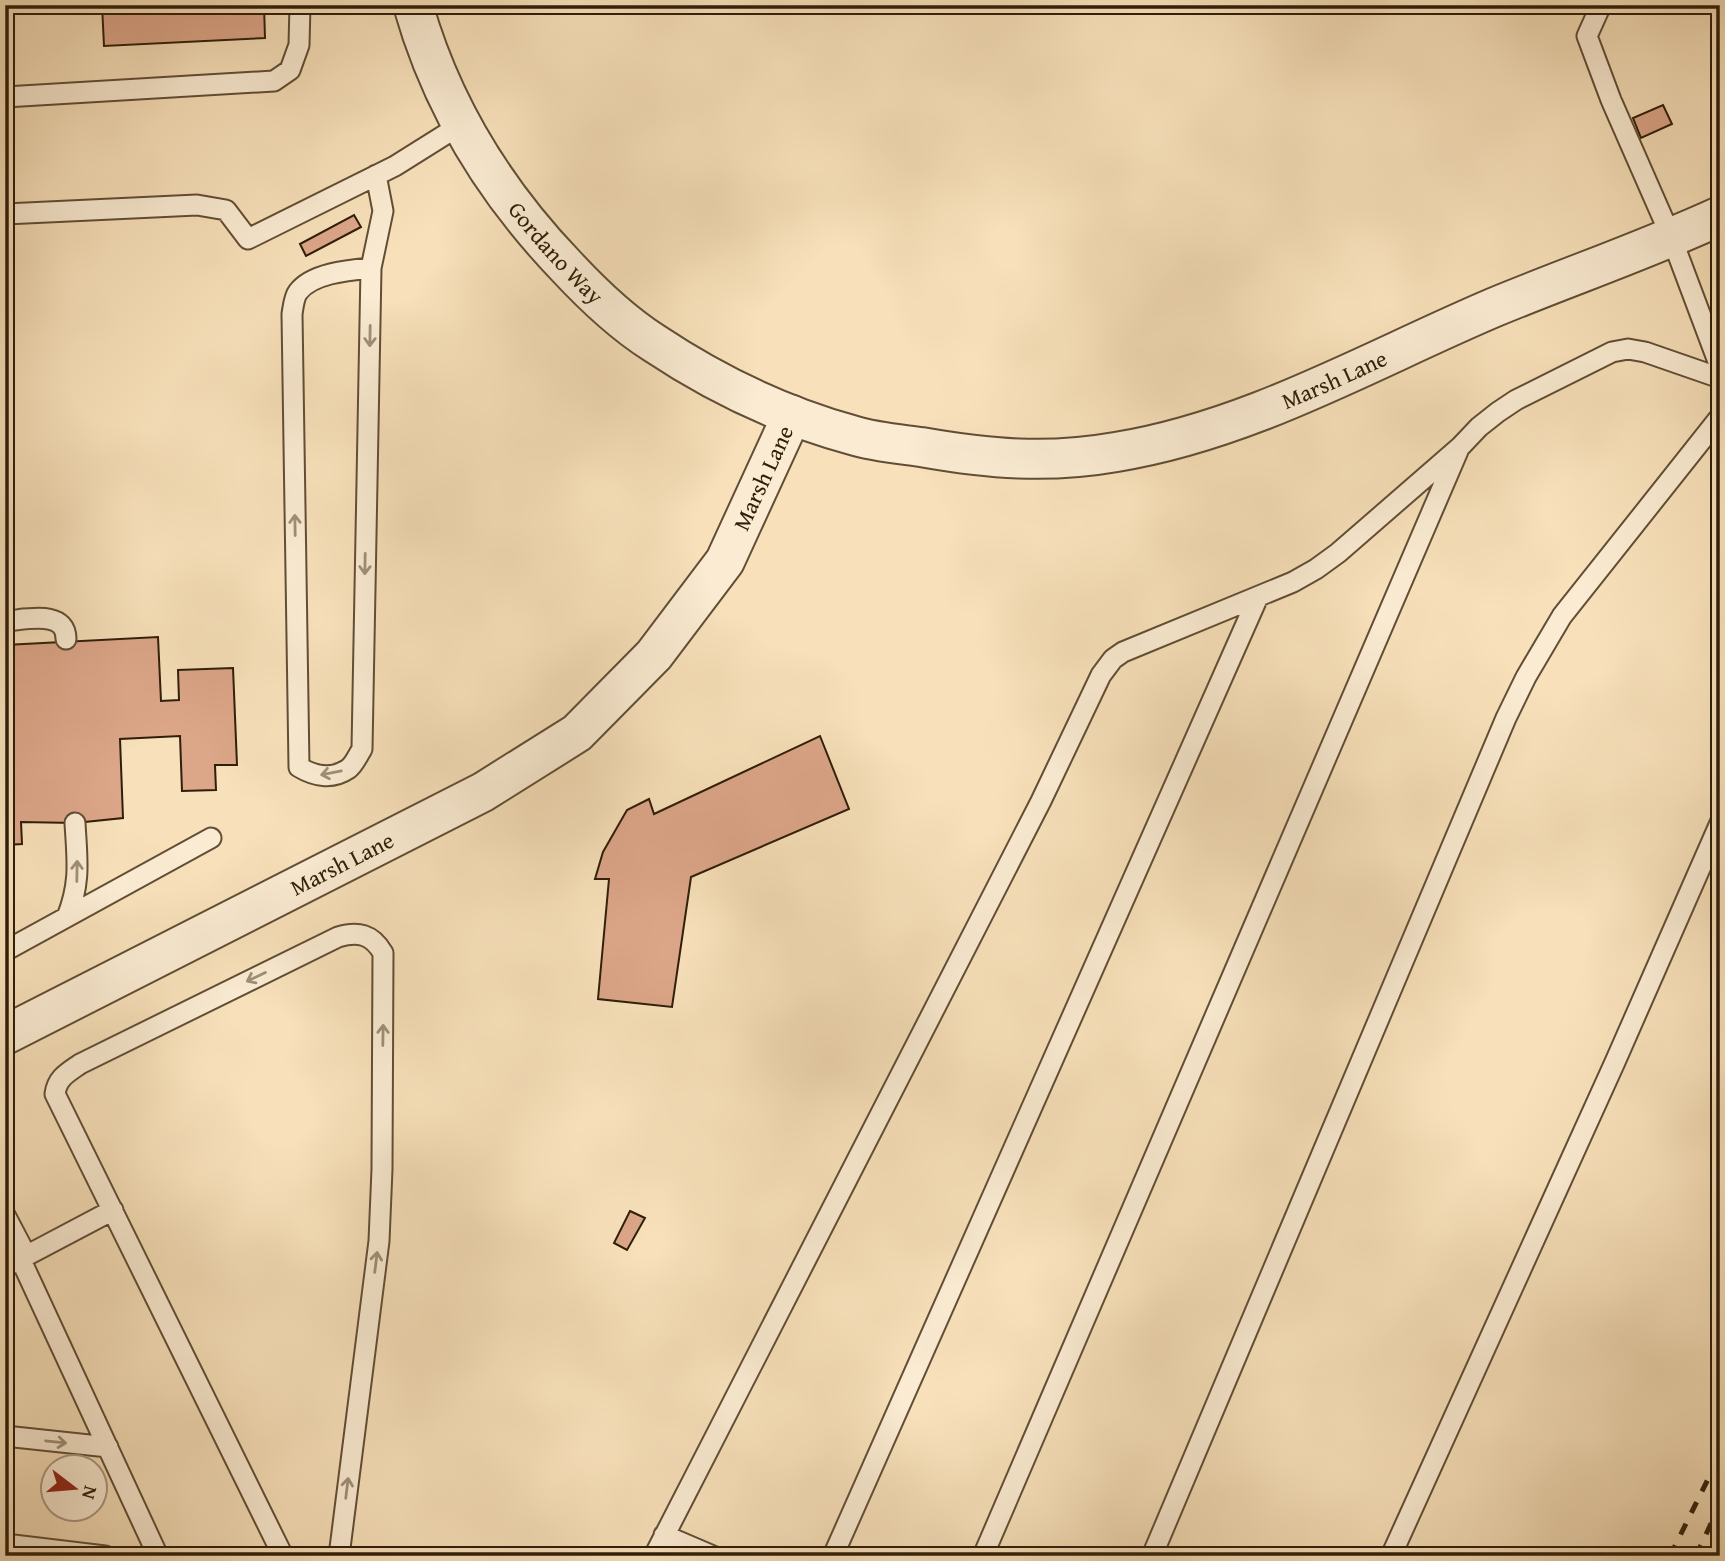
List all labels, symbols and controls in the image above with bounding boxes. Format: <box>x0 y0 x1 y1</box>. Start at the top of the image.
street label: Gordano Way <box>501 194 612 312</box>
one-way arrow <box>363 325 376 348</box>
street label: Marsh Lane <box>1276 341 1392 417</box>
street label: Marsh Lane <box>724 420 801 536</box>
one-way arrow <box>288 514 302 537</box>
one-way arrow <box>358 552 372 575</box>
one-way arrow <box>320 767 342 780</box>
street label: Marsh Lane <box>284 823 399 903</box>
one-way arrow <box>70 859 84 882</box>
one-way arrow <box>246 971 267 985</box>
one-way arrow <box>376 1024 390 1047</box>
one-way arrow <box>370 1252 383 1274</box>
one-way arrow <box>45 1435 67 1448</box>
north arrow <box>38 1452 108 1522</box>
one-way arrow <box>341 1477 354 1500</box>
text: N <box>75 1483 106 1503</box>

